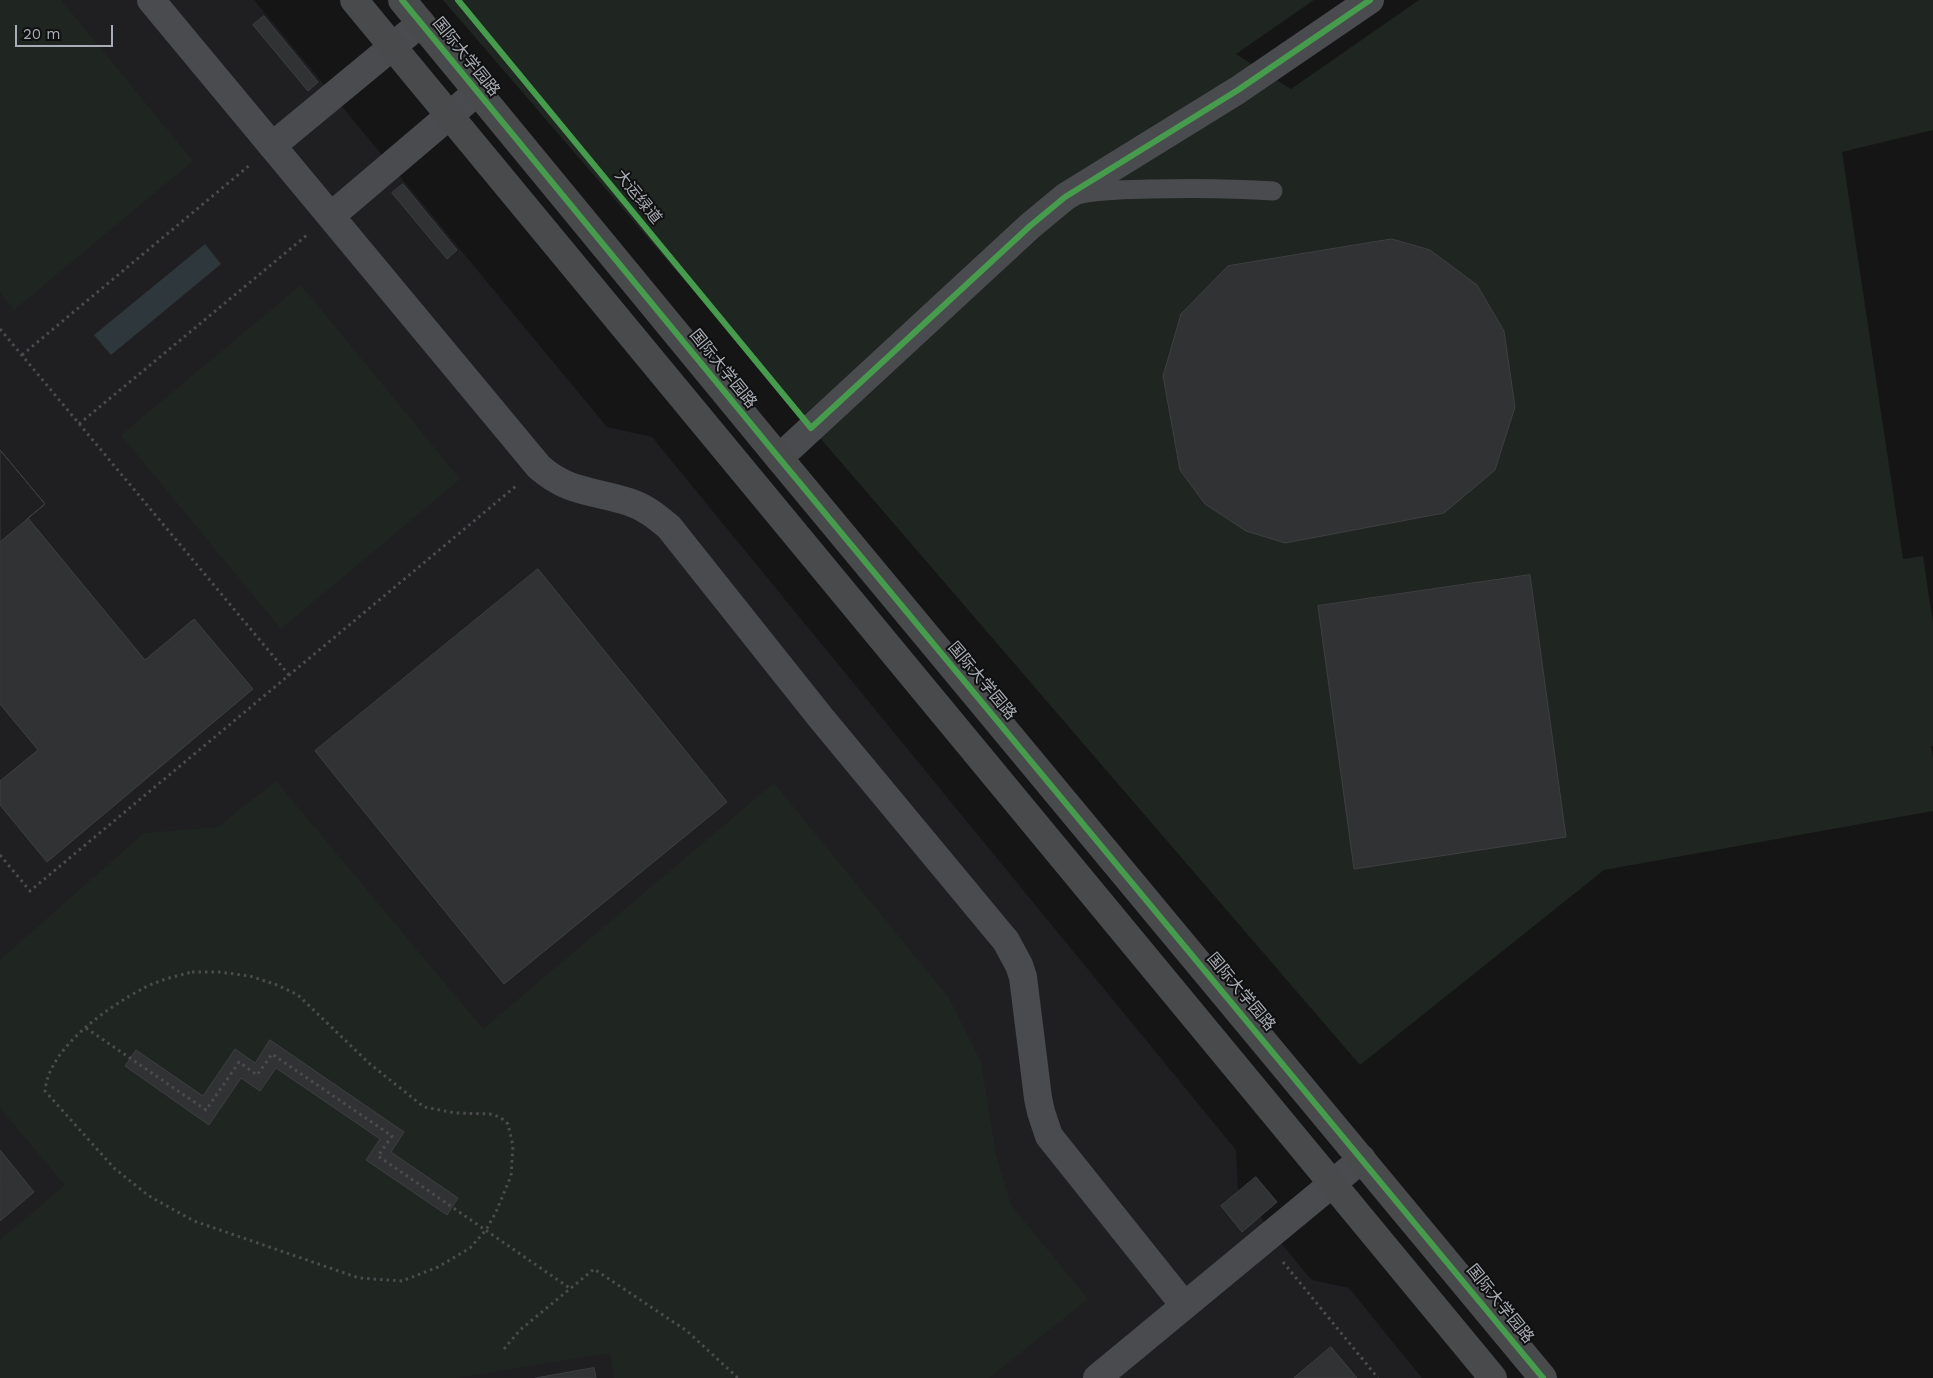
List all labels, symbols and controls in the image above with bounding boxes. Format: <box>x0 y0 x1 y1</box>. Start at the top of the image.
street label: 国际大学园路 <box>428 14 504 100</box>
scale bar <box>18 15 115 47</box>
text: 20 m <box>23 25 61 43</box>
street label: 大运绿道 <box>610 166 666 228</box>
street label: 国际大学园路 <box>685 326 761 412</box>
street label: 国际大学园路 <box>944 638 1020 724</box>
street label: 国际大学园路 <box>1203 949 1279 1035</box>
street label: 国际大学园路 <box>1462 1261 1538 1347</box>

